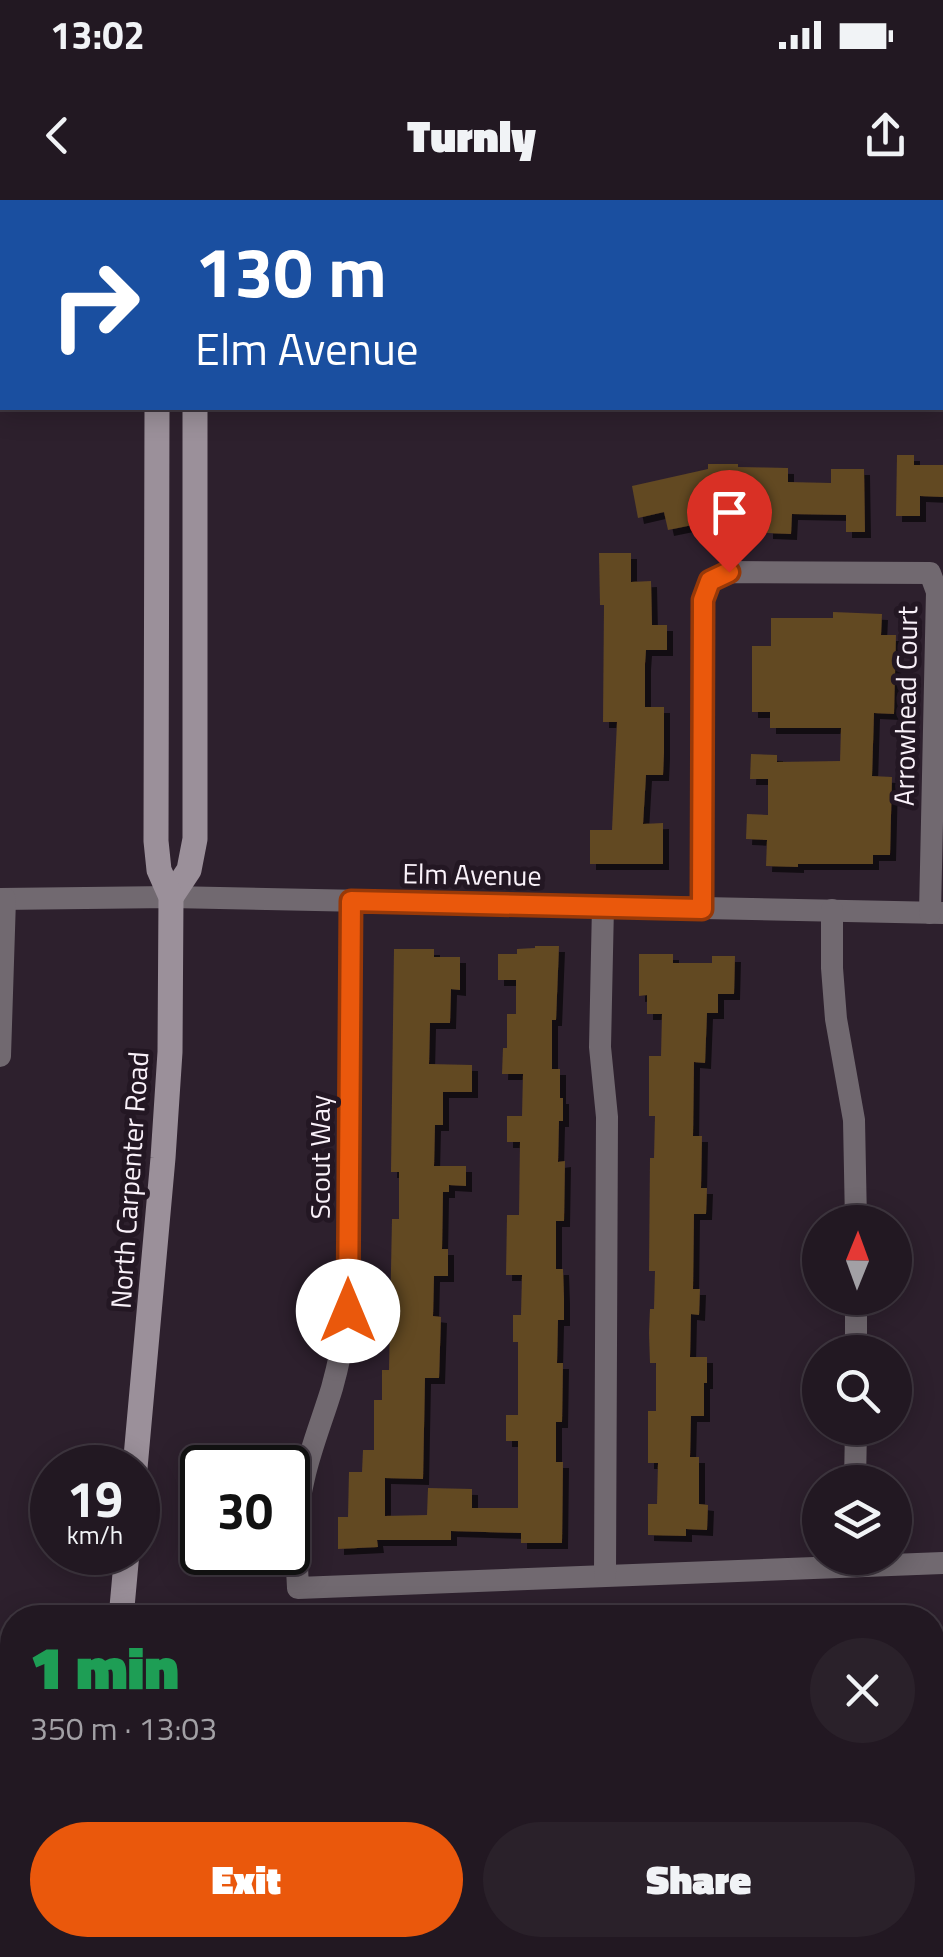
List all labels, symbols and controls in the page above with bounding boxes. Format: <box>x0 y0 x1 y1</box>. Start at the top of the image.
text: 13:02 <box>50 6 145 64</box>
text: Turnly <box>407 101 536 169</box>
icon: back <box>30 108 85 163</box>
icon: share <box>858 108 913 163</box>
text: 130 m <box>195 218 387 324</box>
icon: right <box>30 240 160 370</box>
text: Elm Avenue <box>195 314 419 382</box>
pin <box>687 470 772 573</box>
icon: arrive <box>702 485 757 540</box>
street label: Arrowhead Court <box>882 605 928 806</box>
street label: Elm Avenue <box>402 851 542 897</box>
street label: North Carpenter Road <box>99 1050 159 1310</box>
street label: Scout Way <box>298 1095 341 1219</box>
north arrow <box>802 1205 912 1315</box>
map controls <box>802 1205 912 1575</box>
position arrow <box>296 1259 400 1363</box>
button: search <box>802 1335 912 1445</box>
speed limit sign: 30 <box>180 1445 310 1575</box>
text: 19 <box>67 1460 123 1536</box>
button: layers <box>802 1465 912 1575</box>
text: km/h <box>67 1516 123 1554</box>
text: 1 min <box>30 1621 179 1712</box>
button: close <box>810 1638 915 1743</box>
text: 350 m · 13:03 <box>30 1704 217 1752</box>
button: Exit <box>30 1822 463 1937</box>
button: Share <box>483 1822 915 1937</box>

